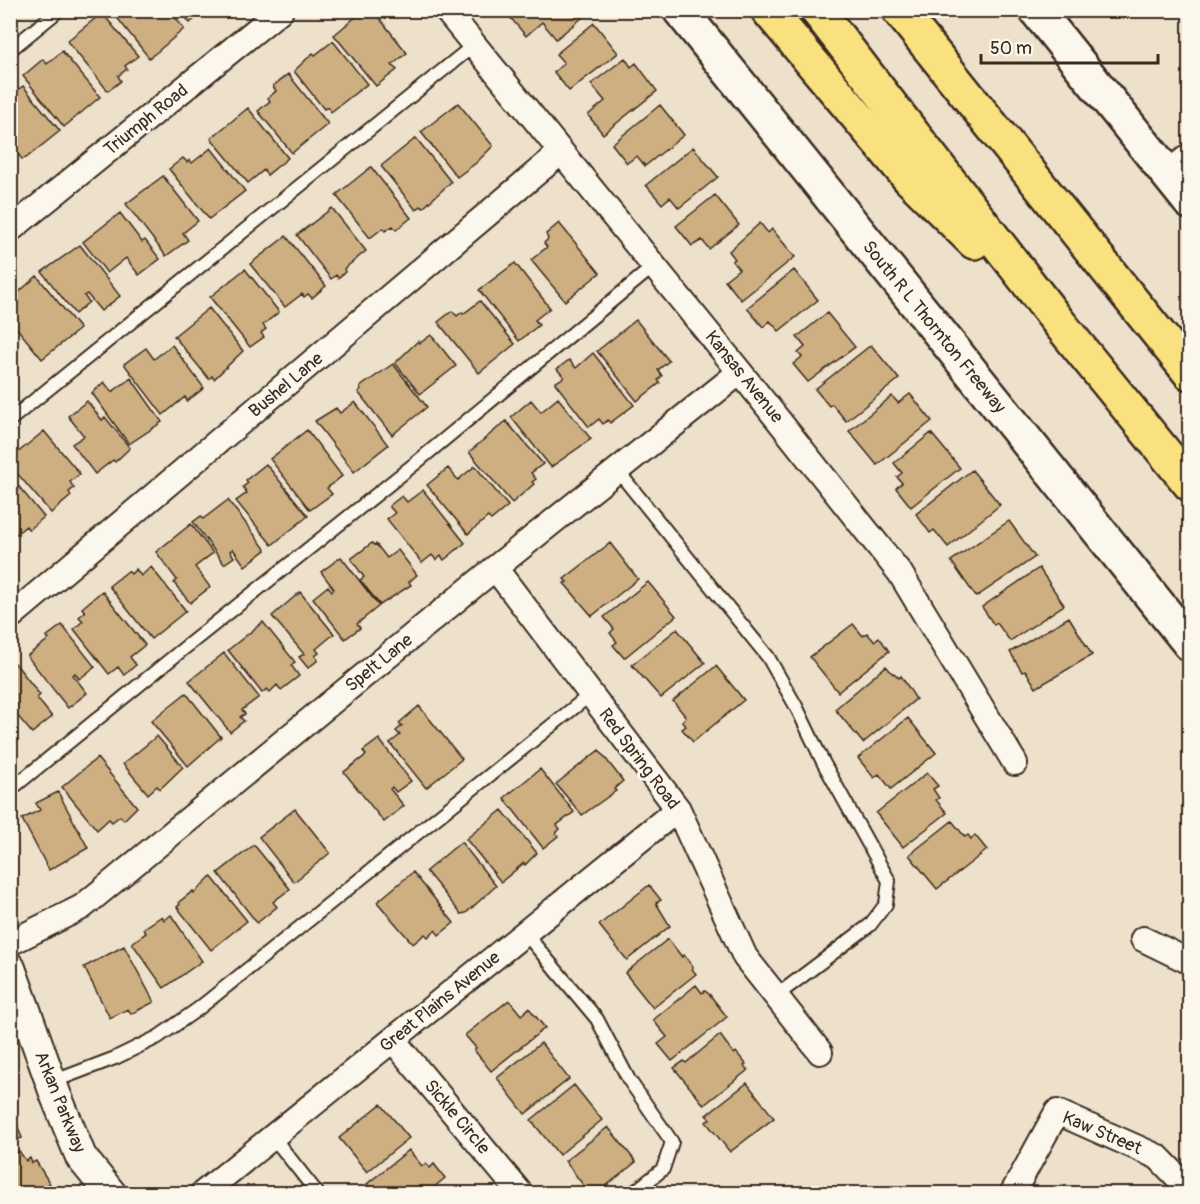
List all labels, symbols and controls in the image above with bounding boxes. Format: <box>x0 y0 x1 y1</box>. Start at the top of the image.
scale bar <box>981 27 1158 65</box>
text: 50 m <box>990 37 1032 60</box>
street label: Triumph Road <box>99 79 193 161</box>
street label: South R L Thornton Freeway <box>857 236 1011 418</box>
street label: Kansas Avenue <box>700 326 788 428</box>
street label: Bushel Lane <box>244 347 328 423</box>
street label: Spelt Lane <box>341 629 418 697</box>
street label: Red Spring Road <box>593 704 685 814</box>
street label: Great Plains Avenue <box>375 946 505 1058</box>
street label: Arkan Parkway <box>29 1048 91 1156</box>
street label: Sickle Circle <box>419 1075 495 1159</box>
street label: Kaw Street <box>1059 1106 1146 1160</box>

